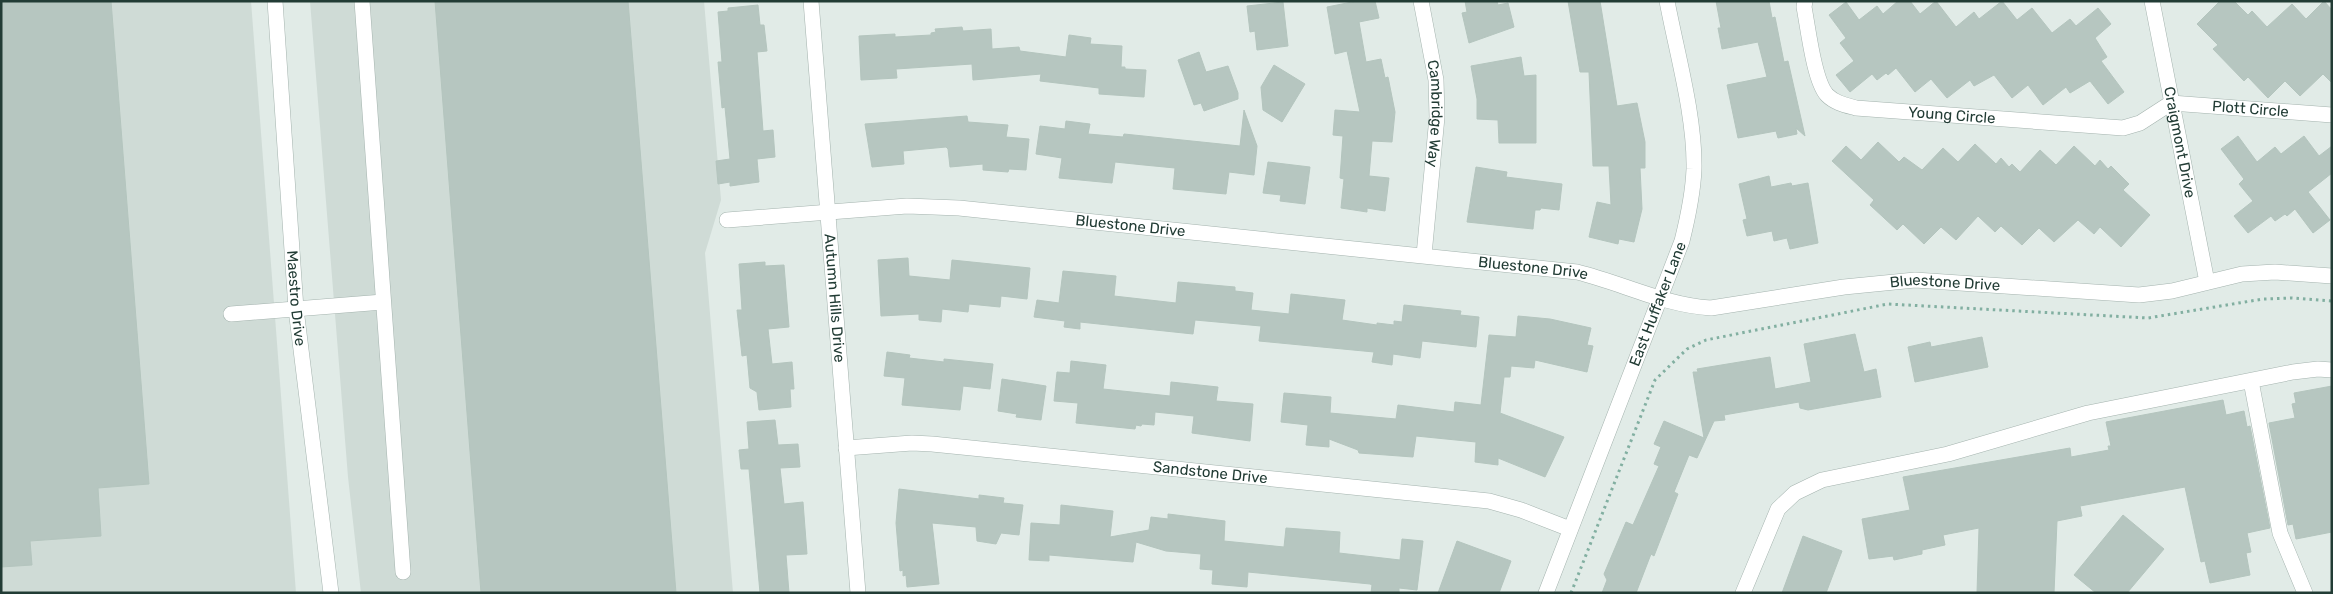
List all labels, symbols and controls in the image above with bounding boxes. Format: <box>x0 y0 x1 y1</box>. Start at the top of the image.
street label: Cambridge Way <box>1423 58 1446 168</box>
street label: Craigmont Drive <box>2160 85 2199 200</box>
street label: Plott Circle <box>2212 97 2289 121</box>
street label: Young Circle <box>1908 103 1996 127</box>
street label: Bluestone Drive <box>1075 211 1186 240</box>
street label: Autumn Hills Drive <box>821 233 849 363</box>
street label: East Huffaker Lane <box>1626 239 1690 369</box>
street label: Maestro Drive <box>283 250 310 347</box>
street label: Bluestone Drive <box>1477 253 1590 284</box>
street label: Bluestone Drive <box>1889 271 2001 295</box>
street label: Sandstone Drive <box>1152 458 1269 487</box>

